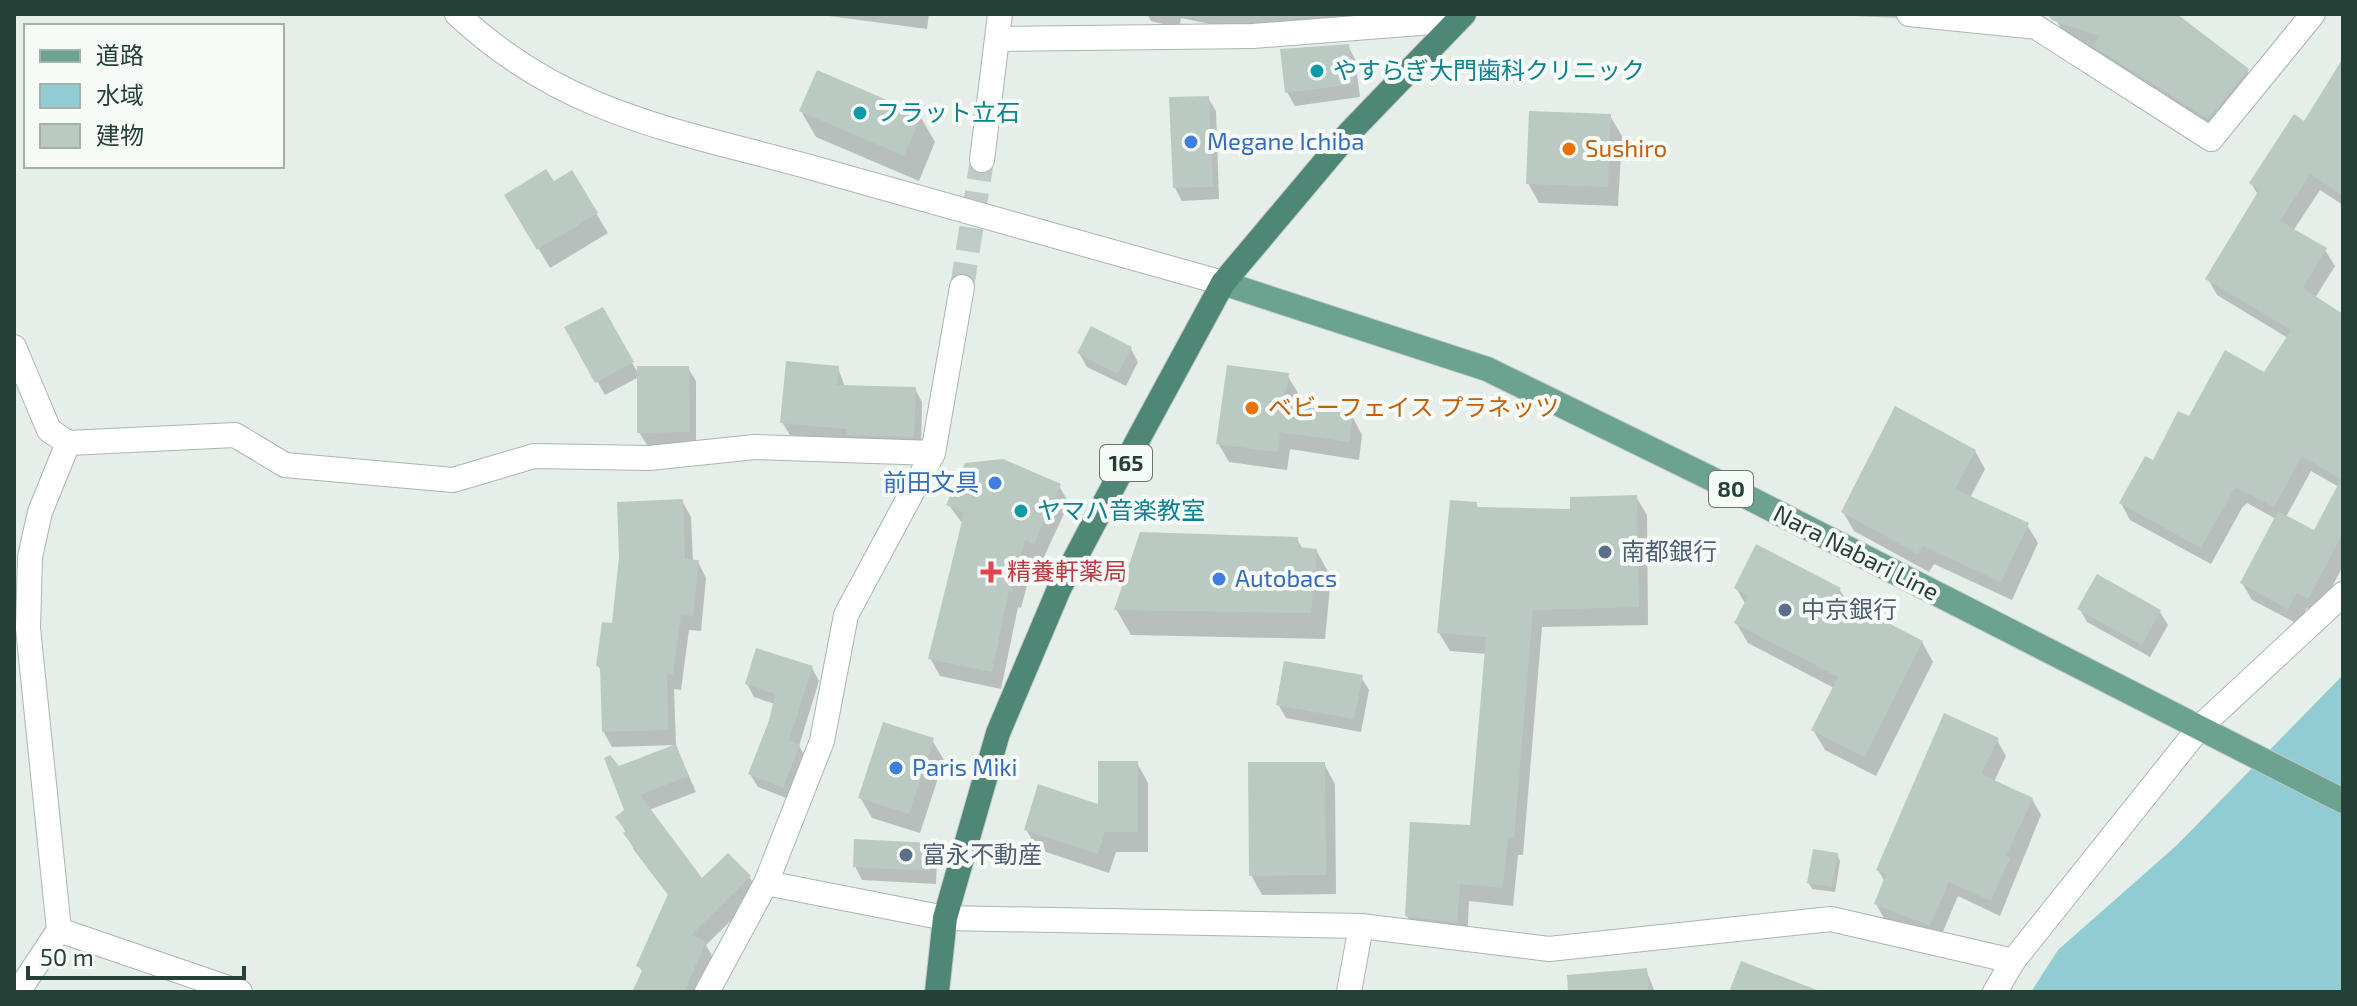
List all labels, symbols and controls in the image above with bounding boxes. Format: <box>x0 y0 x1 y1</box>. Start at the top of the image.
legend <box>24 24 284 168</box>
text: 道路 <box>96 40 144 69</box>
place label: やすらぎ大門歯科クリニック <box>1333 55 1645 84</box>
marker: やすらぎ大門歯科クリニック <box>1308 62 1326 80</box>
text: 水域 <box>96 80 144 109</box>
place label: フラット立石 <box>876 97 1020 126</box>
marker: フラット立石 <box>851 104 869 122</box>
text: 建物 <box>96 120 144 149</box>
place label: Megane Ichiba <box>1207 126 1364 155</box>
marker: Megane Ichiba <box>1182 133 1200 151</box>
place label: Sushiro <box>1585 133 1667 162</box>
marker: Sushiro <box>1560 140 1578 158</box>
place label: ベビーフェイス プラネッツ <box>1268 392 1559 421</box>
marker: ベビーフェイス プラネッツ <box>1243 399 1261 417</box>
road number: 165 <box>1100 445 1152 481</box>
place label: 前田文具 <box>883 467 979 496</box>
road number: 80 <box>1709 471 1753 507</box>
marker: 前田文具 <box>986 474 1004 492</box>
place label: ヤマハ音楽教室 <box>1037 495 1205 524</box>
street label: Nara Nabari Line <box>1769 498 1944 606</box>
marker: ヤマハ音楽教室 <box>1012 502 1030 520</box>
place label: 南都銀行 <box>1621 536 1717 565</box>
marker: 南都銀行 <box>1596 543 1614 561</box>
place label: 精養軒薬局 <box>1007 556 1127 585</box>
marker: 精養軒薬局 <box>982 563 1000 581</box>
place label: Autobacs <box>1235 563 1337 592</box>
marker: Autobacs <box>1210 570 1228 588</box>
place label: 中京銀行 <box>1801 594 1897 623</box>
marker: 中京銀行 <box>1776 601 1794 619</box>
place label: Paris Miki <box>912 752 1018 781</box>
marker: Paris Miki <box>887 759 905 777</box>
place label: 富永不動産 <box>922 839 1042 868</box>
marker: 富永不動産 <box>897 846 915 864</box>
scale bar <box>28 930 244 980</box>
text: 50 m <box>40 942 94 971</box>

